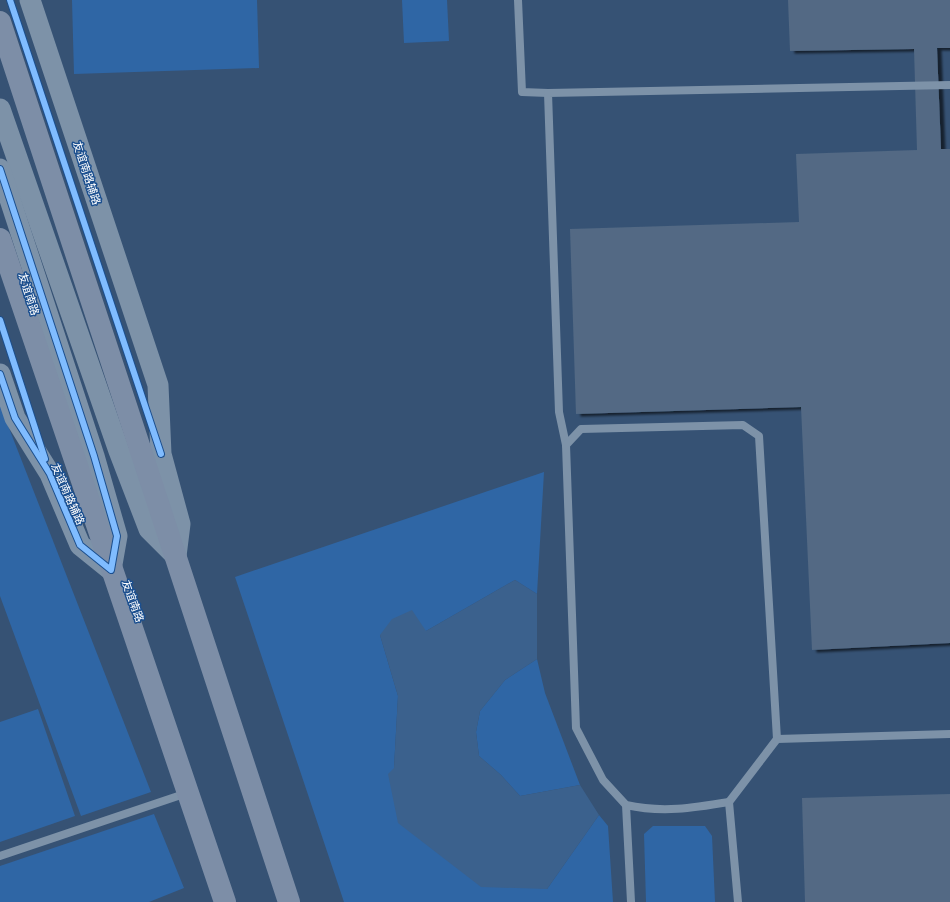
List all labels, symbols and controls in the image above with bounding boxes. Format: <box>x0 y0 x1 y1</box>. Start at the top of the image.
street label: 友谊南路辅路 <box>70 140 103 207</box>
street label: 友谊南路 <box>16 271 42 317</box>
street label: 友谊南路辅路 <box>48 461 87 527</box>
street label: 友谊南路 <box>119 578 146 624</box>

